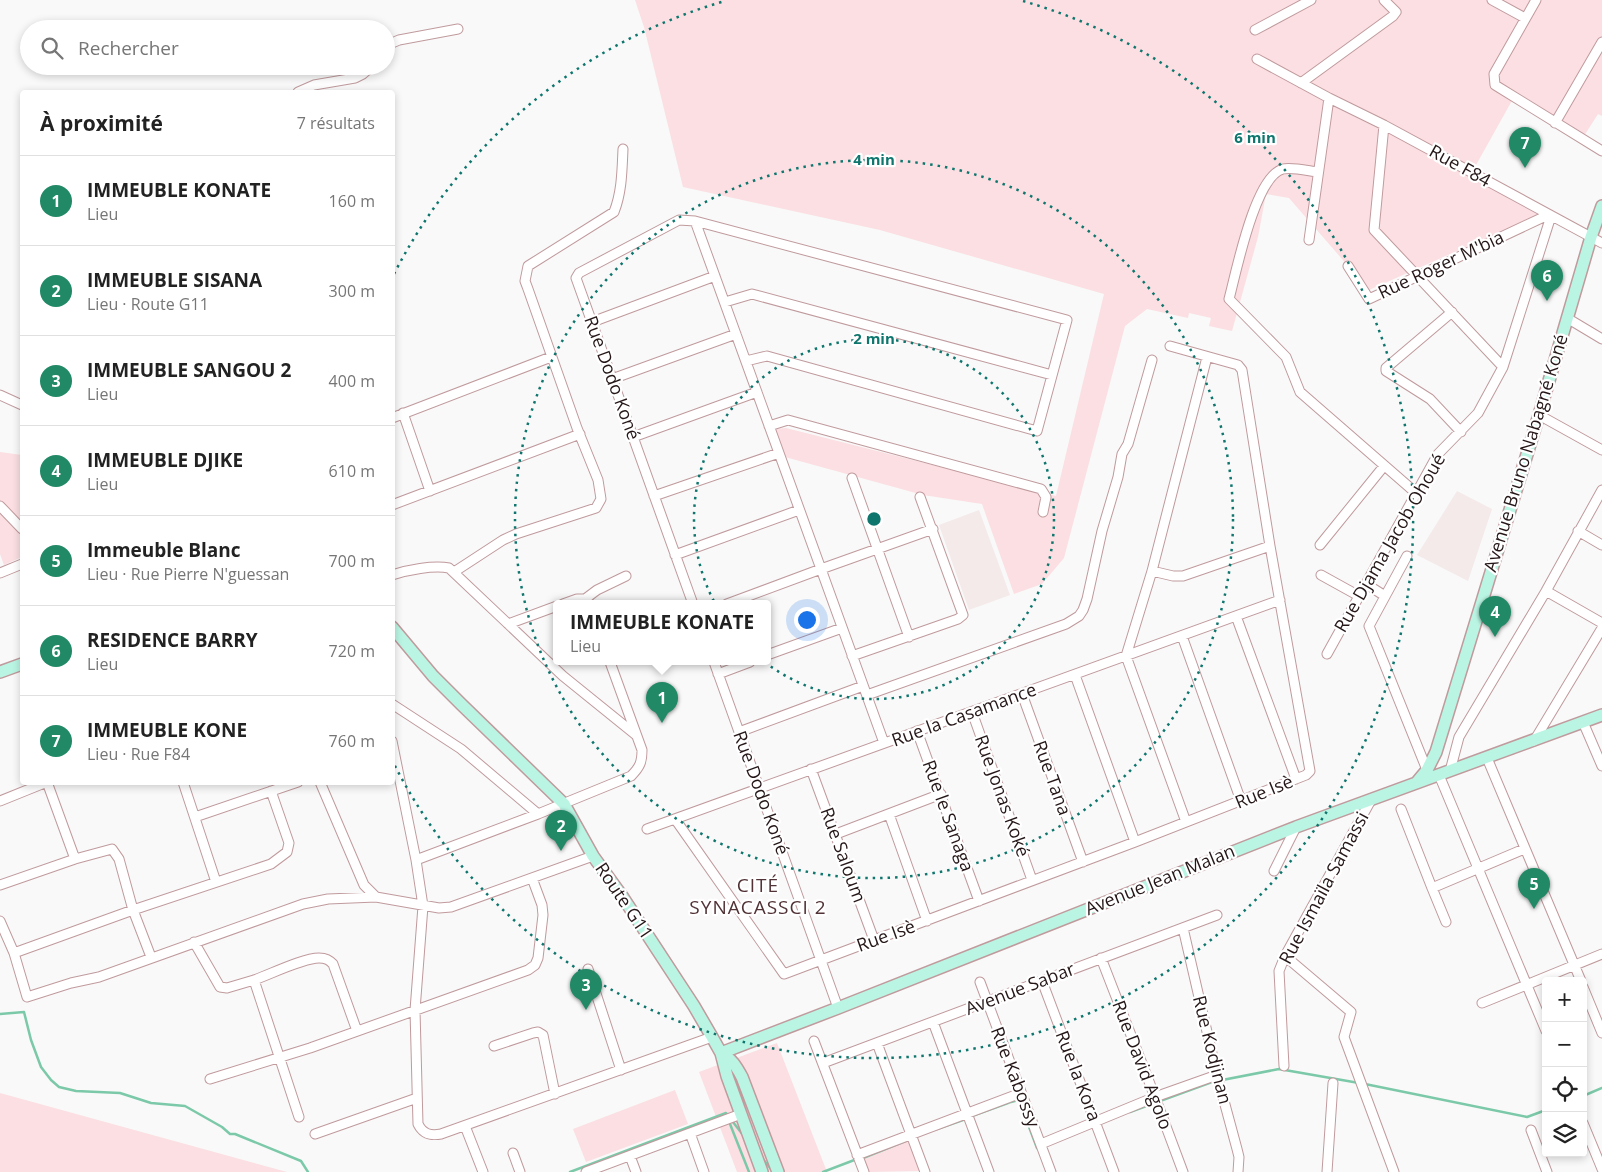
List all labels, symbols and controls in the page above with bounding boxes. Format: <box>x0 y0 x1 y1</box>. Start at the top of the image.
search box <box>20 20 395 75</box>
icon: search <box>38 34 66 62</box>
text: Rechercher <box>78 35 179 61</box>
text: À proximité <box>40 109 163 137</box>
text: 7 résultats <box>297 112 375 134</box>
text: 6 min <box>1234 127 1276 147</box>
pin: 7 <box>1509 127 1541 168</box>
street label: Rue F84 <box>1425 138 1496 192</box>
text: 4 min <box>853 149 895 169</box>
text: IMMEUBLE KONATE <box>87 177 271 203</box>
text: 1 <box>51 190 61 212</box>
text: 160 m <box>329 190 375 212</box>
text: Lieu <box>87 203 118 225</box>
street label: Rue Roger M'bia <box>1374 224 1507 304</box>
pin: 6 <box>1531 260 1563 301</box>
text: IMMEUBLE SISANA <box>87 267 262 293</box>
text: 2 <box>51 280 61 302</box>
text: 300 m <box>329 280 375 302</box>
text: Lieu · Route G11 <box>87 293 209 315</box>
street label: Rue Dodo Koné <box>579 312 647 443</box>
text: 2 min <box>853 328 895 348</box>
street label: Avenue Bruno Nabagné Koné <box>1477 331 1573 574</box>
text: IMMEUBLE SANGOU 2 <box>87 357 291 383</box>
text: 3 <box>51 370 61 392</box>
text: 400 m <box>329 370 375 392</box>
text: Lieu <box>87 383 118 405</box>
text: IMMEUBLE DJIKE <box>87 447 243 473</box>
street label: Rue Djama Jacob Ohoué <box>1328 449 1450 636</box>
text: 4 <box>51 460 61 482</box>
text: 610 m <box>329 460 375 482</box>
text: Lieu <box>87 473 118 495</box>
centre of rings <box>865 510 883 528</box>
text: Immeuble Blanc <box>87 537 241 563</box>
text: 5 <box>51 550 61 572</box>
text: 700 m <box>329 550 375 572</box>
text: Lieu · Rue Pierre N'guessan <box>87 563 289 585</box>
pin: 4 <box>1479 596 1511 637</box>
popup <box>553 600 771 665</box>
your location <box>794 607 820 633</box>
text: IMMEUBLE KONATE <box>570 609 754 635</box>
text: RESIDENCE BARRY <box>87 627 258 653</box>
text: Lieu <box>570 635 601 657</box>
text: 6 <box>51 640 61 662</box>
text: 720 m <box>329 640 375 662</box>
text: Lieu <box>87 653 118 675</box>
street label: Rue la Casamance <box>888 677 1039 751</box>
pin: 1 <box>646 682 678 723</box>
text: IMMEUBLE KONE <box>87 717 247 743</box>
street label: Rue Dodo Koné <box>728 727 796 858</box>
text: 7 <box>51 730 61 752</box>
text: 760 m <box>329 730 375 752</box>
street label: Rue Jonas Koké <box>970 731 1036 860</box>
street label: Rue Tana <box>1028 737 1078 818</box>
text: Lieu · Rue F84 <box>87 743 190 765</box>
street label: Rue le Sanaga <box>918 757 980 875</box>
street label: Rue Isè <box>1231 769 1296 814</box>
street label: Rue Saloum <box>816 804 872 906</box>
street label: Rue Ismaïla Samassi <box>1273 807 1373 968</box>
pin: 2 <box>545 810 577 851</box>
street label: Avenue Jean Malan <box>1081 838 1238 920</box>
street label: Route G11 <box>590 857 659 944</box>
pin: 5 <box>1518 868 1550 909</box>
district label: CITÉ SYNACASSCI 2 <box>689 872 827 920</box>
street label: Rue Isè <box>853 913 918 957</box>
street label: Avenue Sabar <box>961 956 1078 1020</box>
pin: 3 <box>570 969 602 1010</box>
map controls <box>1542 977 1587 1157</box>
button: + <box>1542 977 1587 1022</box>
street label: Rue Kodjinan <box>1188 993 1238 1106</box>
street label: Rue David Agolo <box>1107 997 1179 1133</box>
button: − <box>1542 1022 1587 1067</box>
street label: Rue Kabossy <box>986 1023 1046 1131</box>
street label: Rue la Kora <box>1051 1027 1107 1124</box>
button: locate <box>1542 1067 1587 1112</box>
button: layers <box>1542 1112 1587 1157</box>

